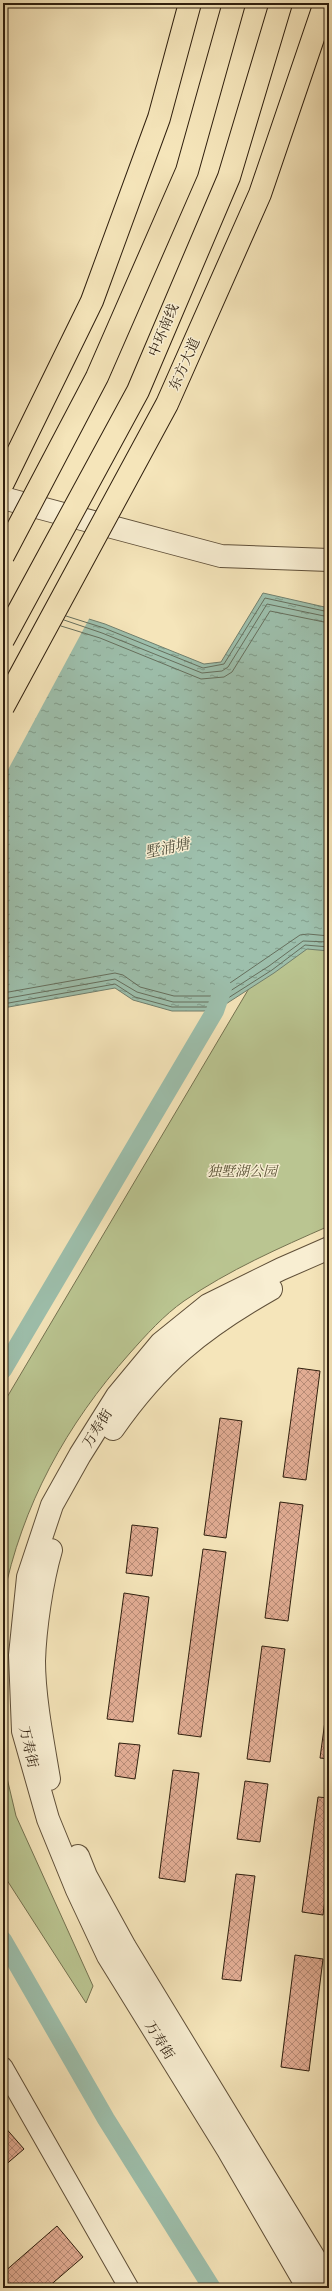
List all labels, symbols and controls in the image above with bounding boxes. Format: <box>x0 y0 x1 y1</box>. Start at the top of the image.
street label: 中环南线 <box>145 301 185 360</box>
street label: 东方大道 <box>165 335 206 394</box>
water label: 墅浦塘 <box>143 834 193 864</box>
park label: 独墅湖公园 <box>207 1163 279 1183</box>
street label: 万寿街 <box>79 1406 118 1452</box>
street label: 万寿街 <box>13 1725 42 1770</box>
street label: 万寿街 <box>139 2018 178 2064</box>

